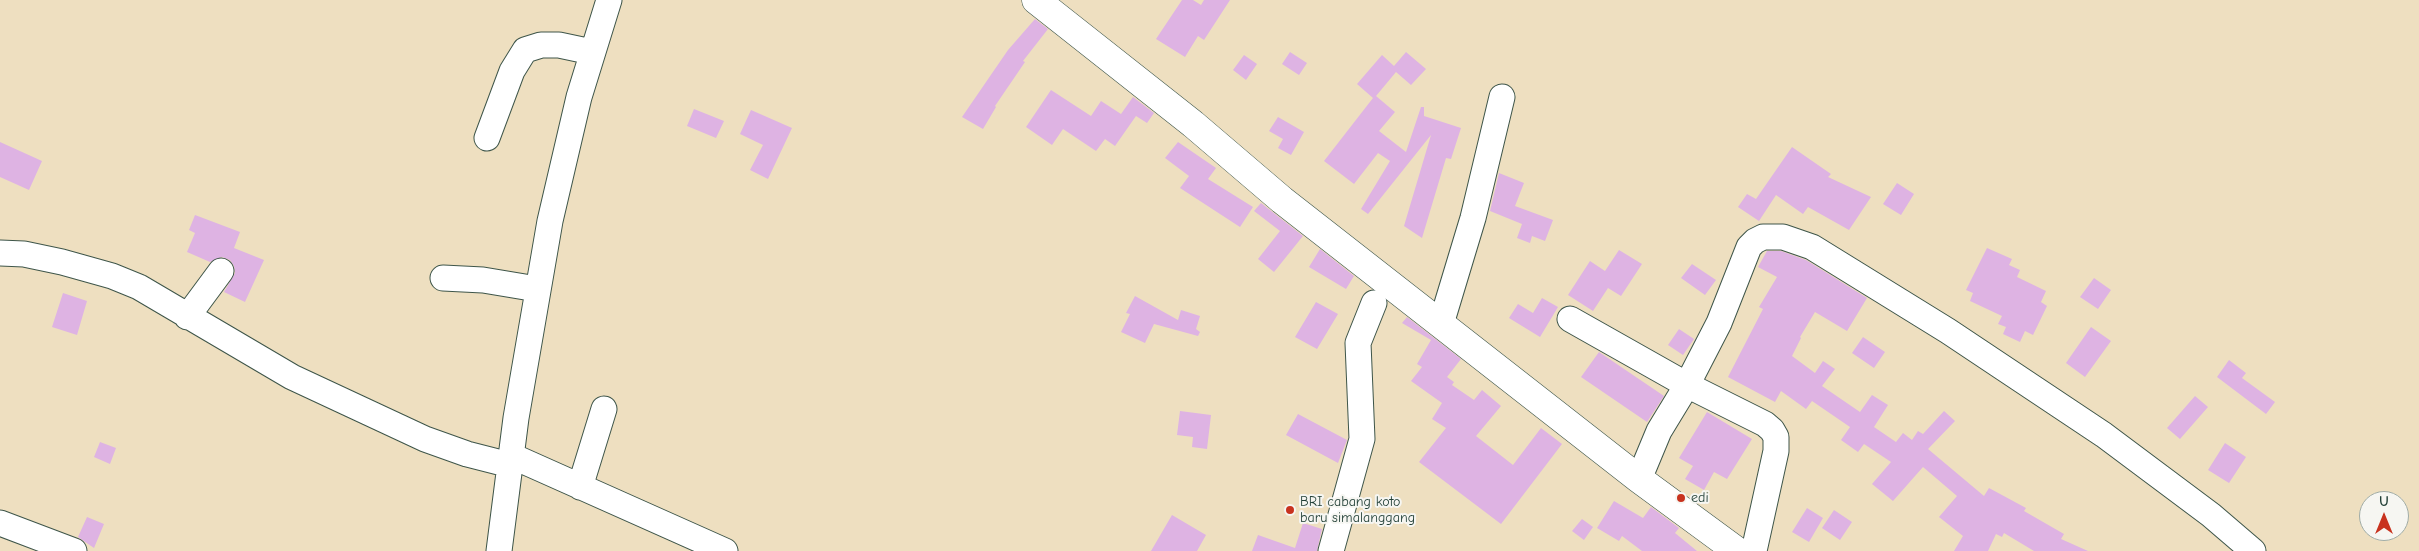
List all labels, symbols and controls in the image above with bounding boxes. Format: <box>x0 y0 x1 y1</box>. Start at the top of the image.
place label: edi <box>1691 490 1709 506</box>
north arrow <box>2359 491 2409 541</box>
marker: edi <box>1675 492 1687 504</box>
text: U <box>2379 493 2389 510</box>
place label: BRI cabang koto baru simalanggang <box>1300 494 1415 526</box>
marker: BRI cabang koto baru simalanggang <box>1284 504 1296 516</box>

